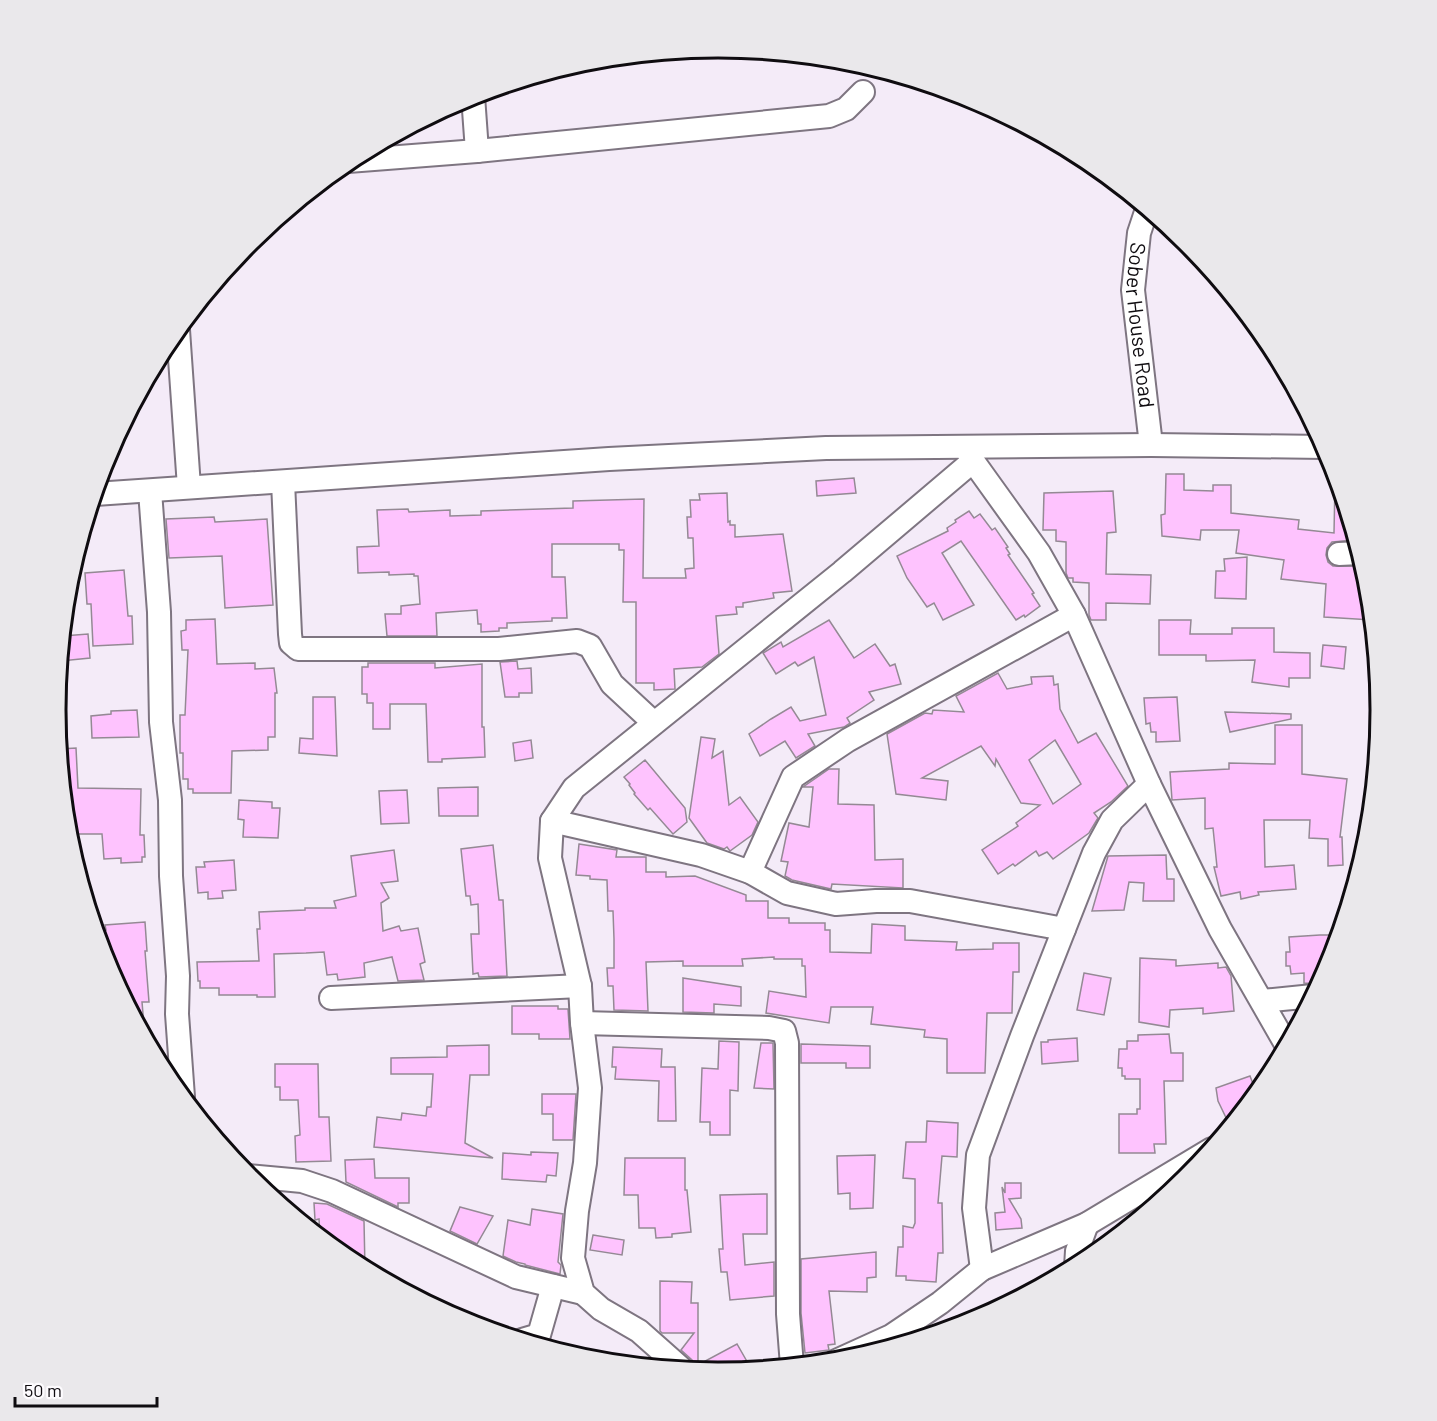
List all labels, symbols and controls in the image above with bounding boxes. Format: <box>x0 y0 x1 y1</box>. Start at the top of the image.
street label: Sober House Road <box>1122 241 1161 409</box>
scale bar <box>15 1370 158 1408</box>
text: 50 m <box>24 1379 62 1401</box>

